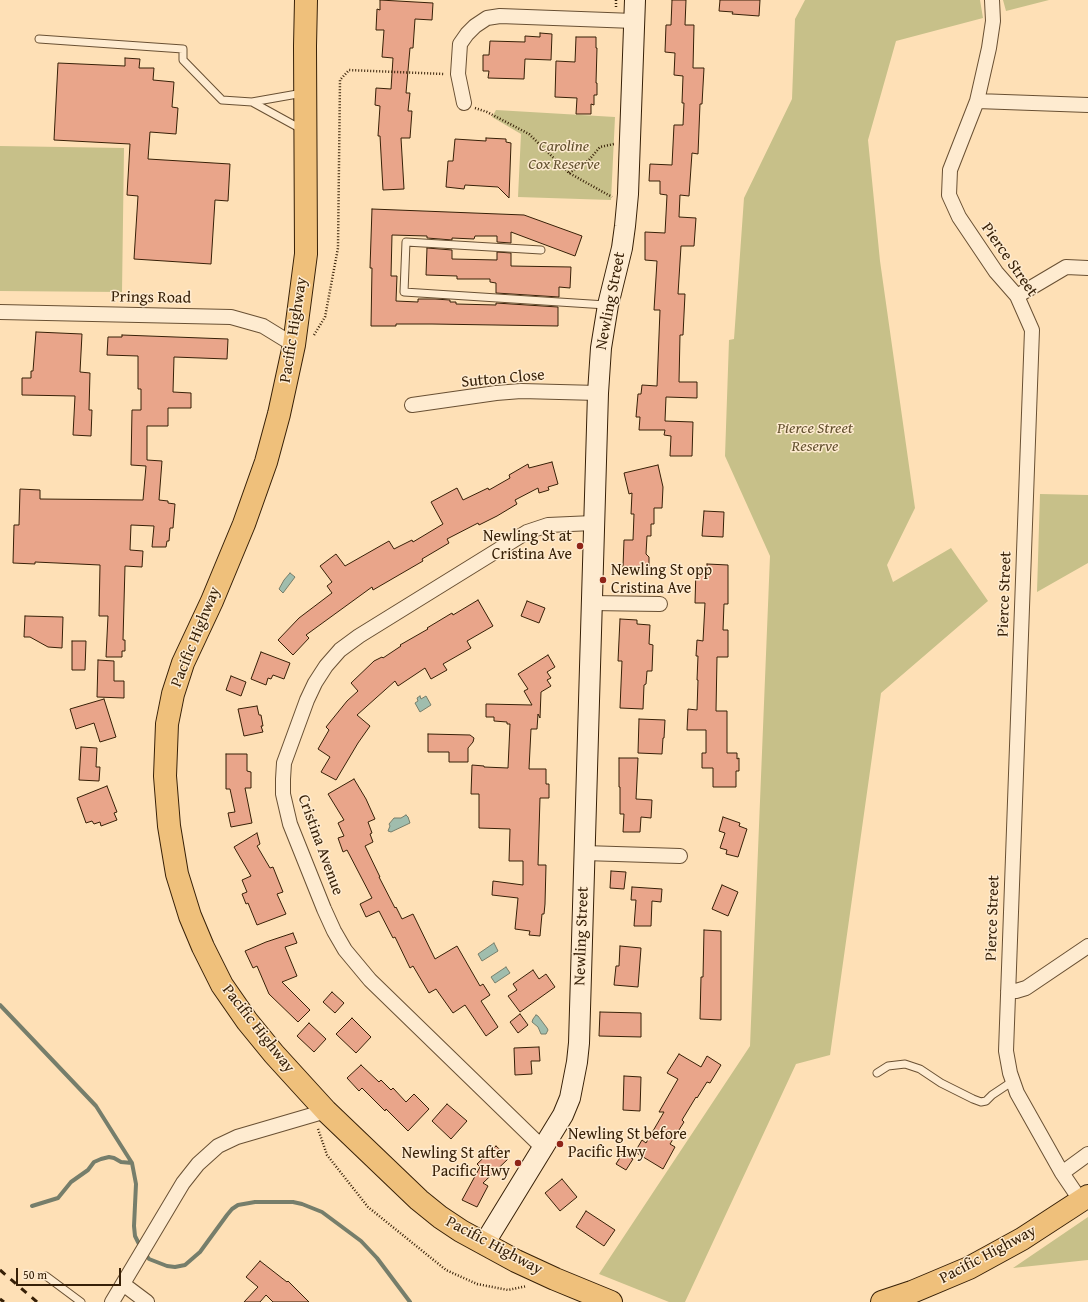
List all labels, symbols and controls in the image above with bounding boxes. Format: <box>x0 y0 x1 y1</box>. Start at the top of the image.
park label: Caroline Cox Reserve <box>528 137 600 175</box>
street label: Pierce Street <box>977 219 1041 301</box>
street label: Newling Street <box>592 250 630 352</box>
street label: Pacific Highway <box>276 276 312 384</box>
street label: Prings Road <box>111 288 191 308</box>
street label: Sutton Close <box>460 366 546 392</box>
park label: Pierce Street Reserve <box>777 419 853 457</box>
place label: Newling St at Cristina Ave <box>483 527 572 565</box>
marker: Newling St at Cristina Ave <box>575 541 585 551</box>
street label: Pierce Street <box>994 551 1016 637</box>
place label: Newling St opp Cristina Ave <box>611 561 712 599</box>
marker: Newling St opp Cristina Ave <box>598 575 608 585</box>
street label: Pacific Highway <box>167 584 225 690</box>
street label: Cristina Avenue <box>293 792 347 898</box>
street label: Pierce Street <box>982 875 1004 961</box>
street label: Newling Street <box>571 886 593 986</box>
street label: Pacific Highway <box>218 981 298 1077</box>
place label: Newling St before Pacific Hwy <box>568 1125 687 1163</box>
marker: Newling St before Pacific Hwy <box>555 1139 565 1149</box>
place label: Newling St after Pacific Hwy <box>402 1144 510 1182</box>
marker: Newling St after Pacific Hwy <box>513 1158 523 1168</box>
street label: Pacific Highway <box>442 1212 546 1280</box>
street label: Pacific Highway <box>936 1221 1040 1289</box>
scale bar <box>18 1260 123 1286</box>
text: 50 m <box>23 1266 47 1283</box>

